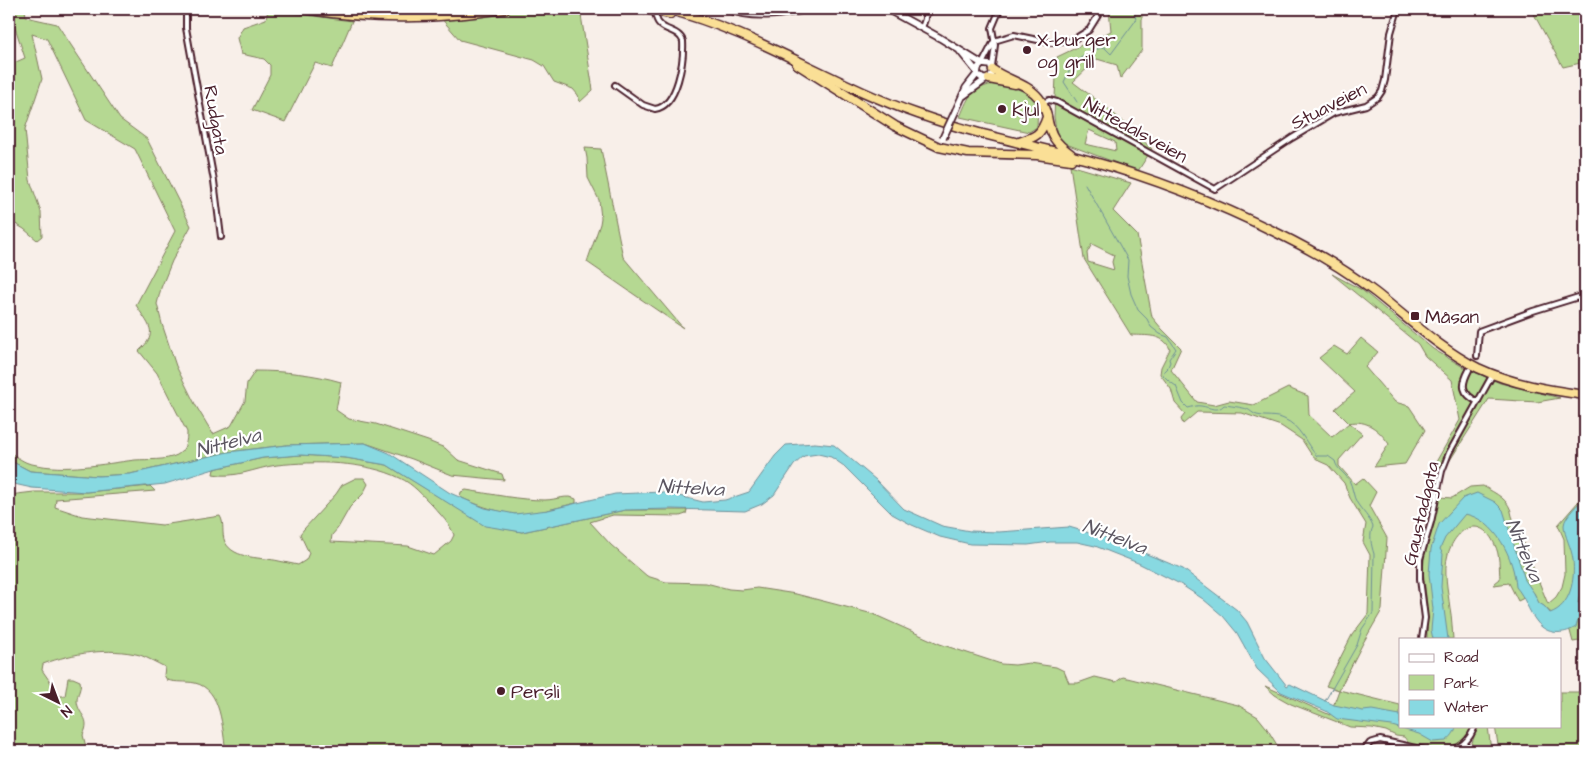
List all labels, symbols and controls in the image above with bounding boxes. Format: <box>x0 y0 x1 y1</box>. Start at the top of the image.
place label: X-burger og grill <box>1037 27 1116 77</box>
marker: X-burger og grill <box>1021 44 1033 56</box>
street label: Stuaveien <box>1286 76 1371 137</box>
street label: Rudgata <box>195 84 235 157</box>
street label: Nittedalsveien <box>1078 91 1192 170</box>
place label: Kjul <box>1012 97 1040 124</box>
marker: Kjul <box>996 103 1008 115</box>
place label: Måsan <box>1425 304 1479 331</box>
marker: Måsan <box>1409 310 1421 322</box>
water label: Nittelva <box>193 421 265 465</box>
street label: Gaustadgata <box>1396 458 1448 568</box>
water label: Nittelva <box>657 472 726 504</box>
water label: Nittelva <box>1079 512 1151 562</box>
water label: Nittelva <box>1498 514 1550 587</box>
legend <box>1399 638 1562 728</box>
text: Road <box>1444 647 1479 668</box>
text: Park <box>1444 673 1479 694</box>
north arrow <box>32 678 82 728</box>
place label: Persli <box>511 679 559 706</box>
marker: Persli <box>495 685 507 697</box>
text: Water <box>1444 697 1488 718</box>
text: N <box>56 701 76 721</box>

